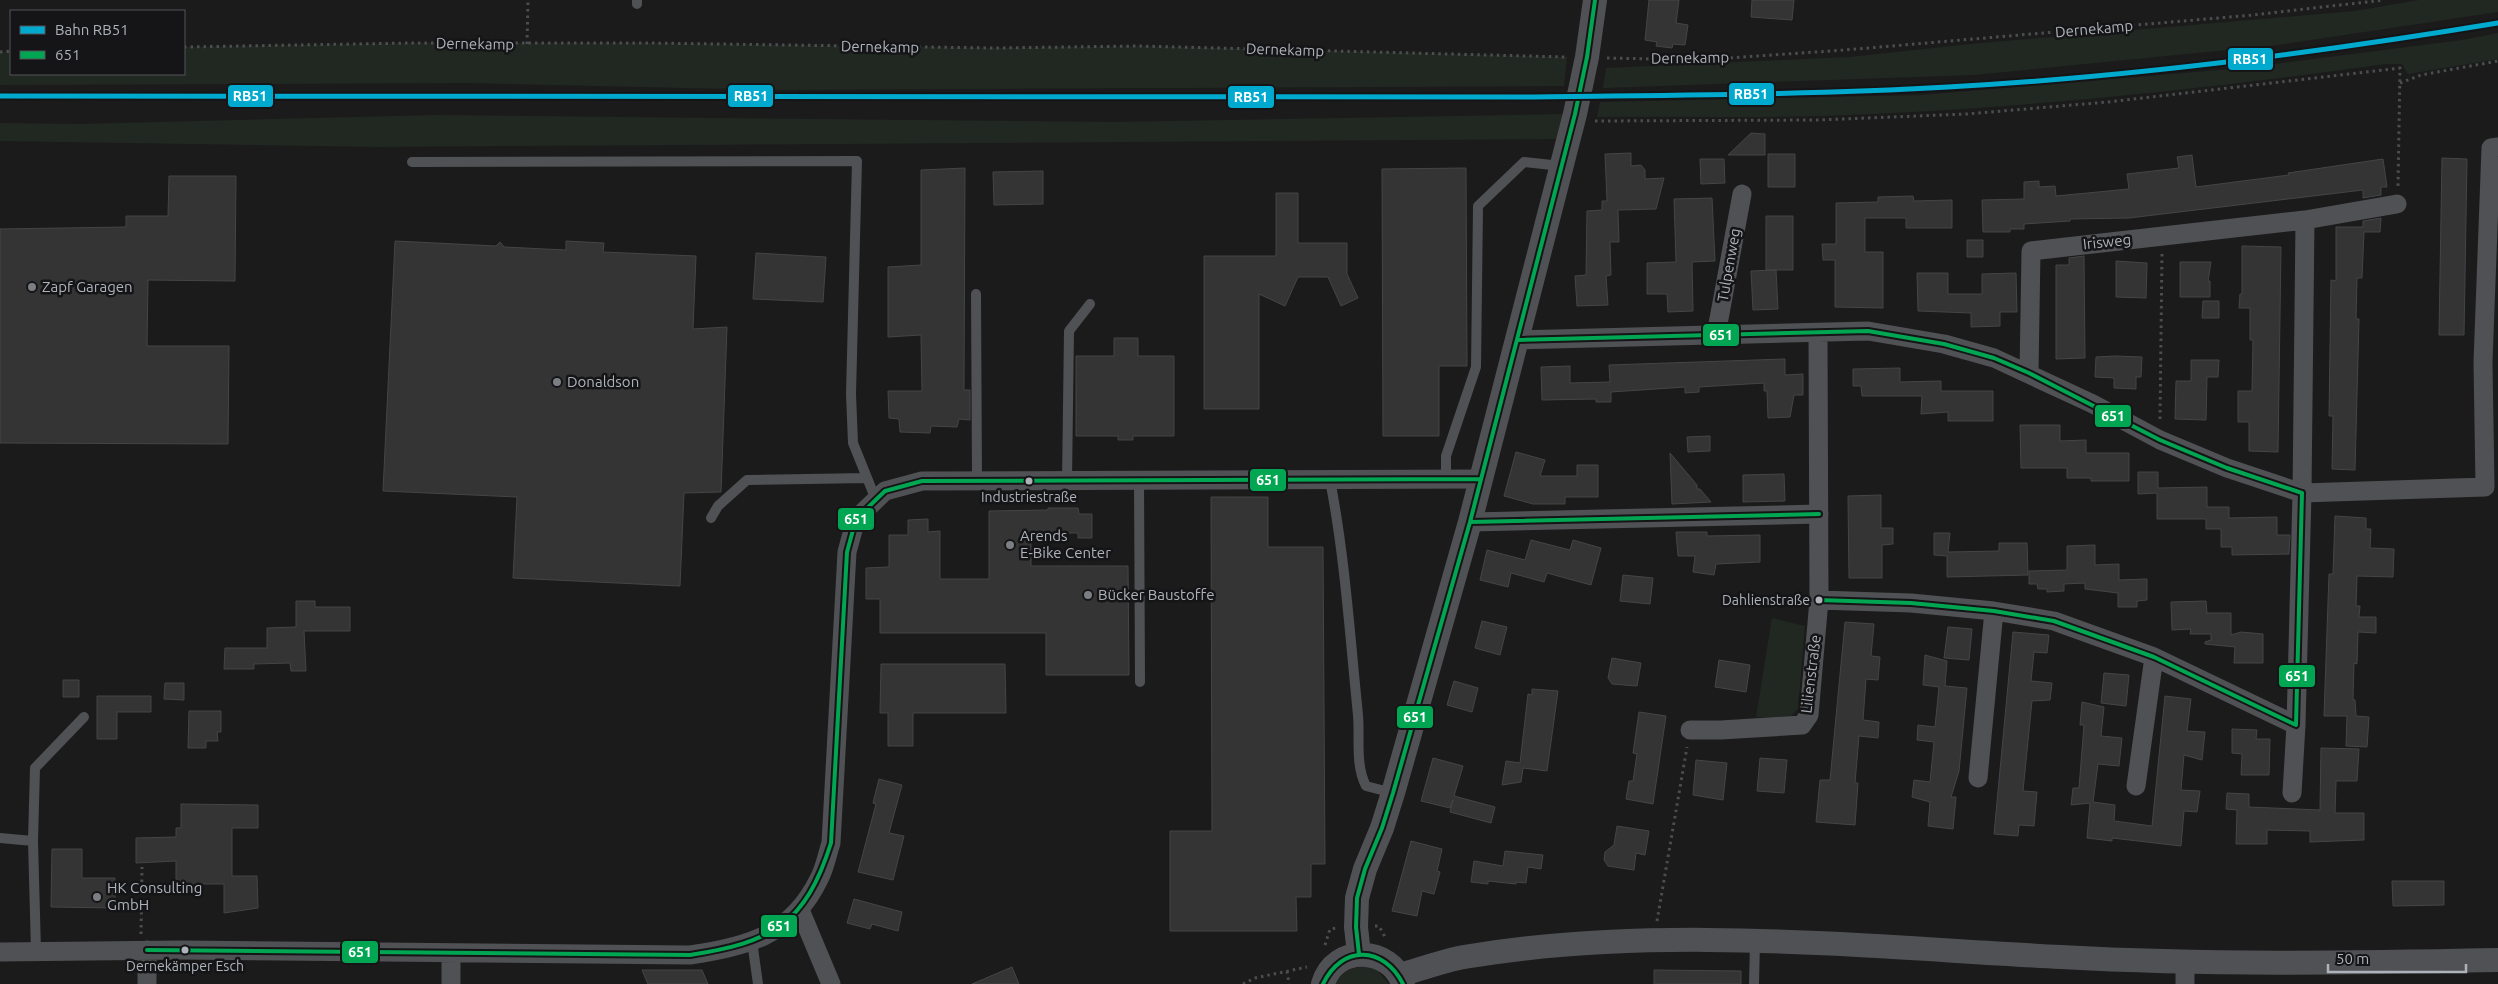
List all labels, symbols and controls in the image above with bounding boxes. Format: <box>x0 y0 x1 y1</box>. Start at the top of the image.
legend <box>10 10 185 75</box>
street label: Dernekamp <box>2054 17 2134 40</box>
text: Bahn RB51 <box>55 21 129 38</box>
street label: Dernekamp <box>436 34 514 53</box>
street label: Dernekamp <box>841 37 919 56</box>
street label: Dernekamp <box>1246 40 1324 59</box>
text: 651 <box>55 46 80 63</box>
line badge: RB51 <box>2227 47 2274 71</box>
street label: Dernekamp <box>1651 48 1729 67</box>
text: RB51 <box>2233 51 2267 67</box>
line badge: RB51 <box>1728 82 1775 106</box>
line badge: RB51 <box>227 84 274 108</box>
line badge: RB51 <box>727 84 774 108</box>
line badge: RB51 <box>1227 85 1275 109</box>
text: RB51 <box>1734 86 1768 102</box>
text: RB51 <box>233 88 267 104</box>
text: RB51 <box>734 88 768 104</box>
text: RB51 <box>1234 89 1268 105</box>
street label: Tulpenweg <box>1714 227 1743 303</box>
street label: Irisweg <box>2082 231 2132 252</box>
place label: Zapf Garagen <box>42 278 133 295</box>
marker: Zapf Garagen <box>26 281 38 293</box>
line badge: 651 <box>1702 323 1740 347</box>
text: 651 <box>1709 327 1733 343</box>
place label: Donaldson <box>567 373 639 390</box>
marker: Donaldson <box>551 376 563 388</box>
line badge: 651 <box>2094 404 2132 428</box>
text: 651 <box>2101 408 2125 424</box>
line badge: 651 <box>1249 468 1287 492</box>
text: 651 <box>1256 472 1280 488</box>
marker: Industriestraße <box>1024 476 1034 486</box>
place label: Industriestraße <box>981 489 1077 505</box>
line badge: 651 <box>837 507 875 531</box>
text: 651 <box>844 511 868 527</box>
place label: Arends E-Bike Center <box>1020 527 1111 561</box>
marker: Arends E-Bike Center <box>1004 539 1016 551</box>
place label: Bücker Baustoffe <box>1098 586 1214 603</box>
marker: Bücker Baustoffe <box>1082 589 1094 601</box>
place label: Dahlienstraße <box>1722 592 1810 608</box>
marker: Dahlienstraße <box>1814 595 1824 605</box>
street label: Lilienstraße <box>1797 634 1824 714</box>
line badge: 651 <box>2278 664 2316 688</box>
text: 651 <box>2285 668 2309 684</box>
line badge: 651 <box>1396 705 1434 729</box>
text: 651 <box>1403 709 1427 725</box>
place label: HK Consulting GmbH <box>107 879 202 913</box>
marker: HK Consulting GmbH <box>91 891 103 903</box>
line badge: 651 <box>760 914 798 938</box>
text: 651 <box>767 918 791 934</box>
line badge: 651 <box>341 940 379 964</box>
scale bar <box>2328 942 2466 974</box>
text: 651 <box>348 944 372 960</box>
marker: Dernekämper Esch <box>180 945 190 955</box>
text: 50 m <box>2336 950 2369 967</box>
place label: Dernekämper Esch <box>126 958 244 974</box>

